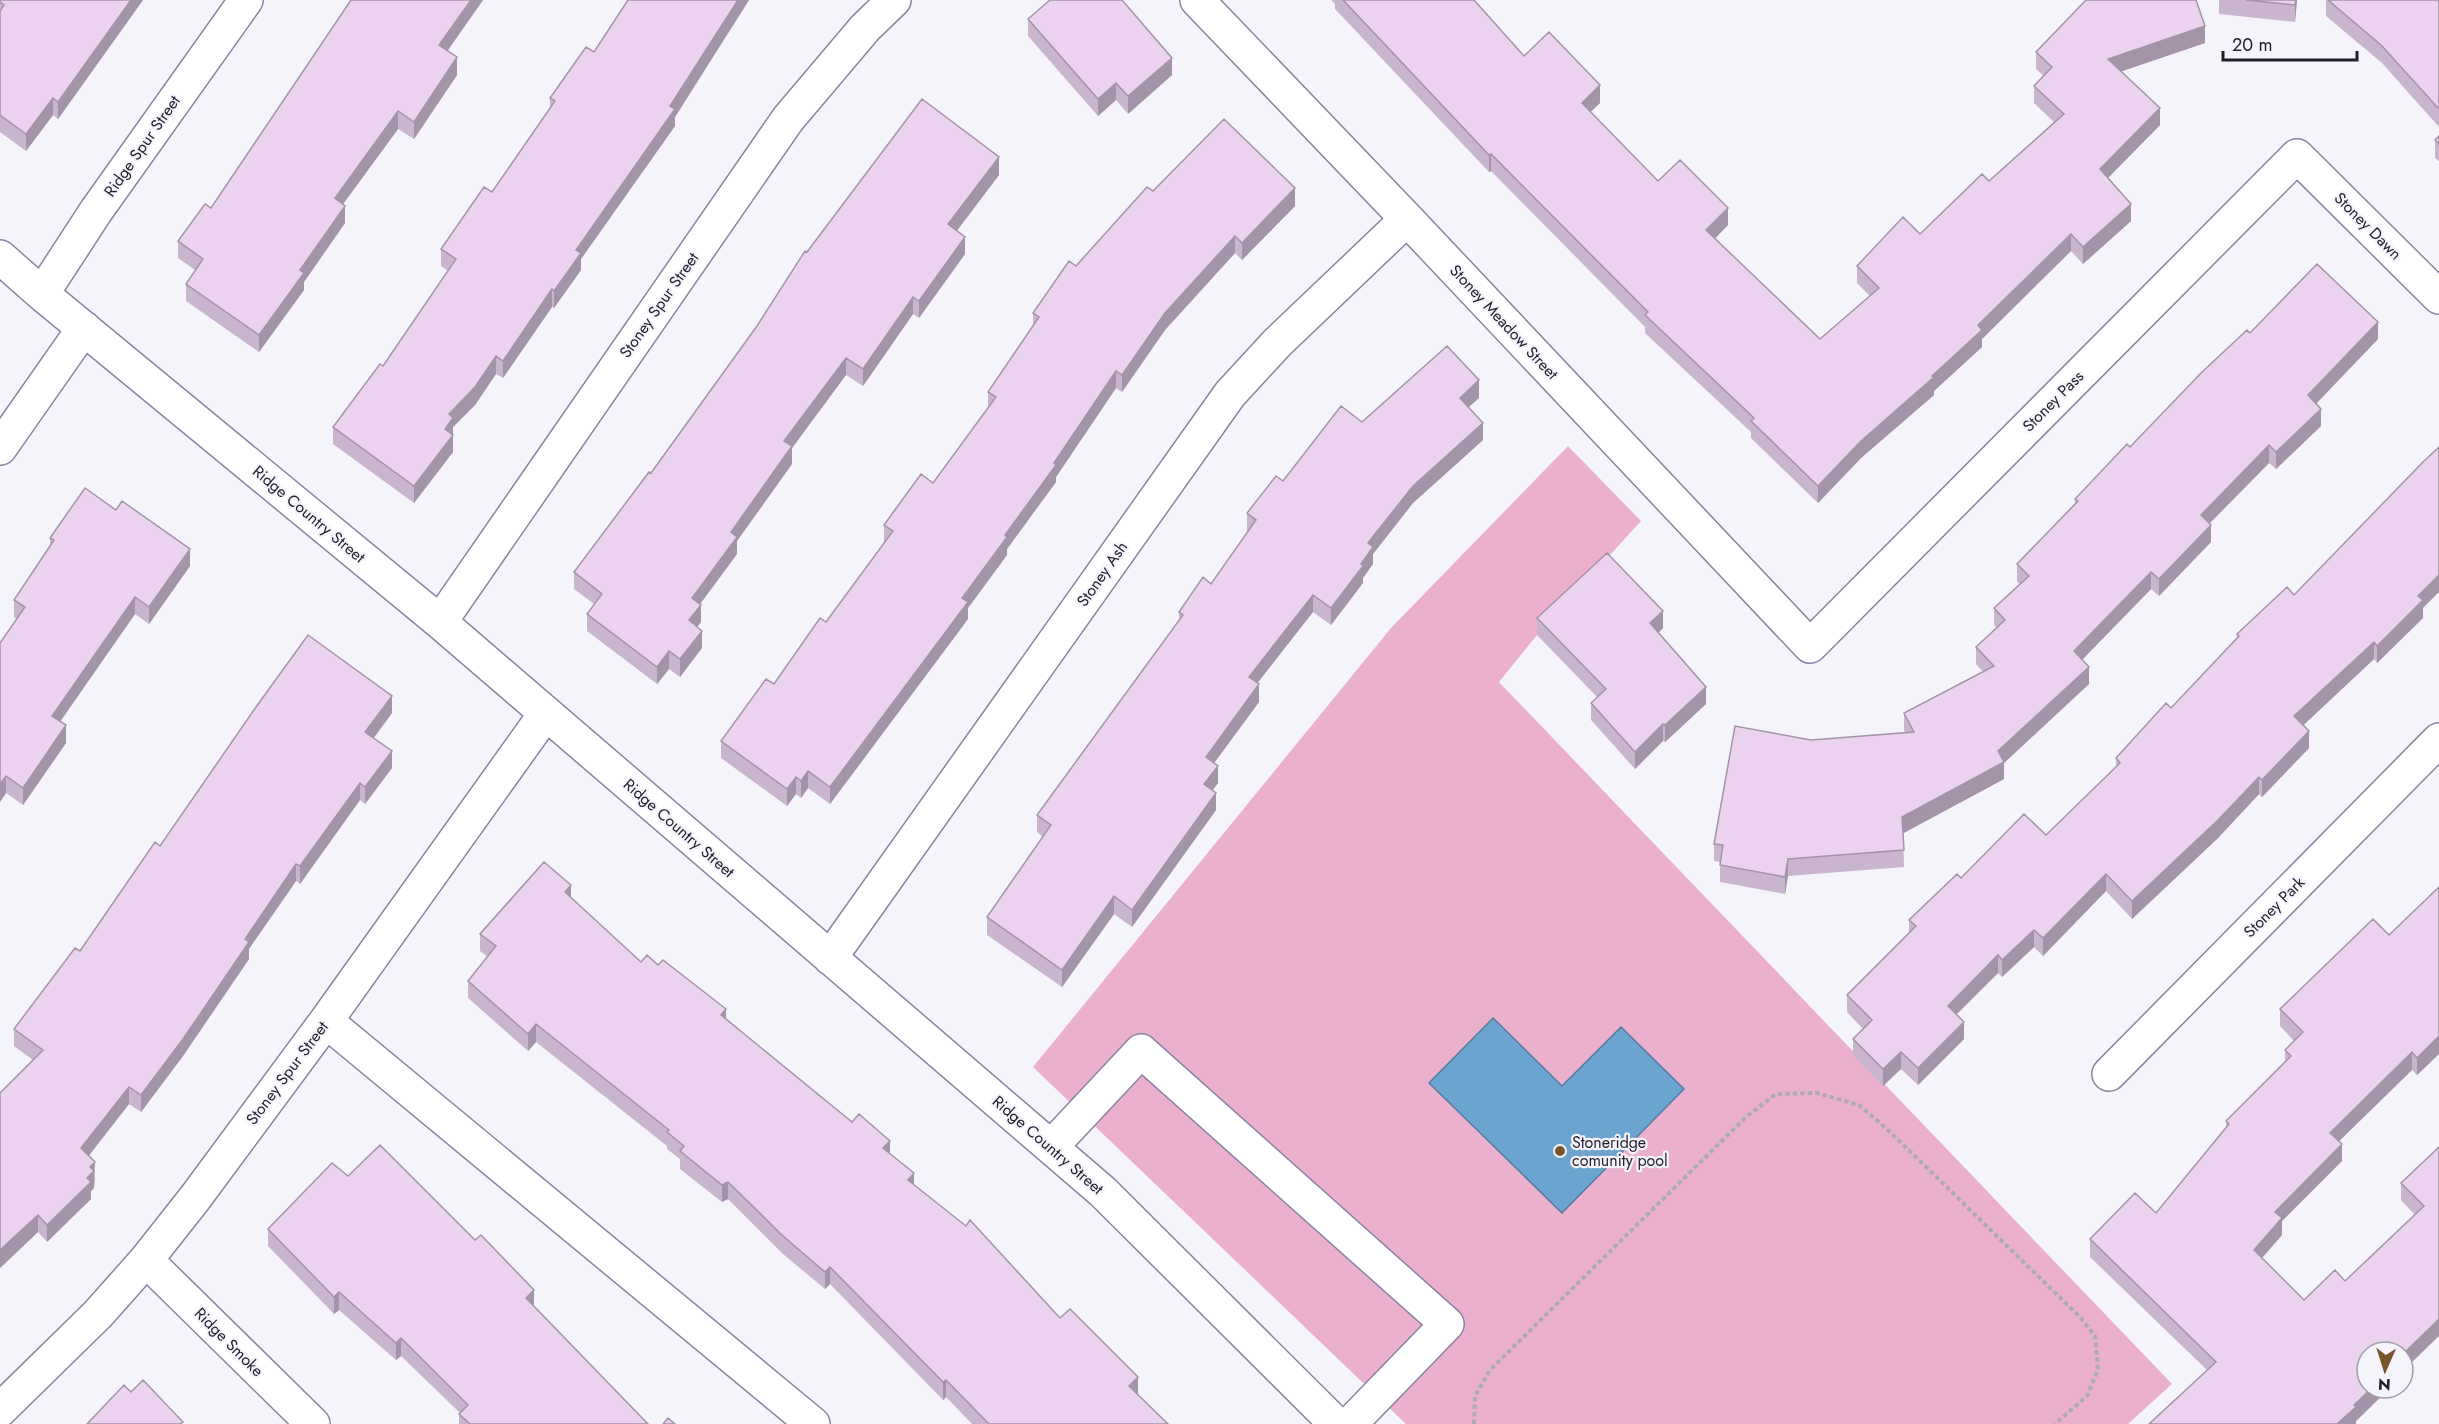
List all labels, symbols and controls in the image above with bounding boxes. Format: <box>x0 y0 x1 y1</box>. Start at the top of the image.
scale bar <box>2223 24 2356 62</box>
text: 20 m <box>2232 32 2272 58</box>
street label: Ridge Spur Street <box>98 90 186 201</box>
street label: Stoney Dawn <box>2329 187 2407 265</box>
street label: Stoney Spur Street <box>614 247 704 363</box>
street label: Stoney Meadow Street <box>1444 259 1564 385</box>
street label: Stoney Pass <box>2017 365 2089 437</box>
street label: Ridge Country Street <box>248 460 370 568</box>
street label: Stoney Ash <box>1071 537 1133 611</box>
street label: Ridge Country Street <box>618 773 740 883</box>
street label: Stoney Park <box>2238 871 2310 943</box>
street label: Stoney Spur Street <box>240 1016 334 1130</box>
street label: Ridge Country Street <box>987 1090 1109 1200</box>
place label: Stoneridge comunity pool <box>1572 1131 1668 1172</box>
marker: Stoneridge comunity pool <box>1553 1144 1567 1158</box>
street label: Ridge Smoke <box>189 1302 269 1382</box>
north arrow <box>2355 1340 2415 1400</box>
text: N <box>2377 1373 2391 1396</box>

